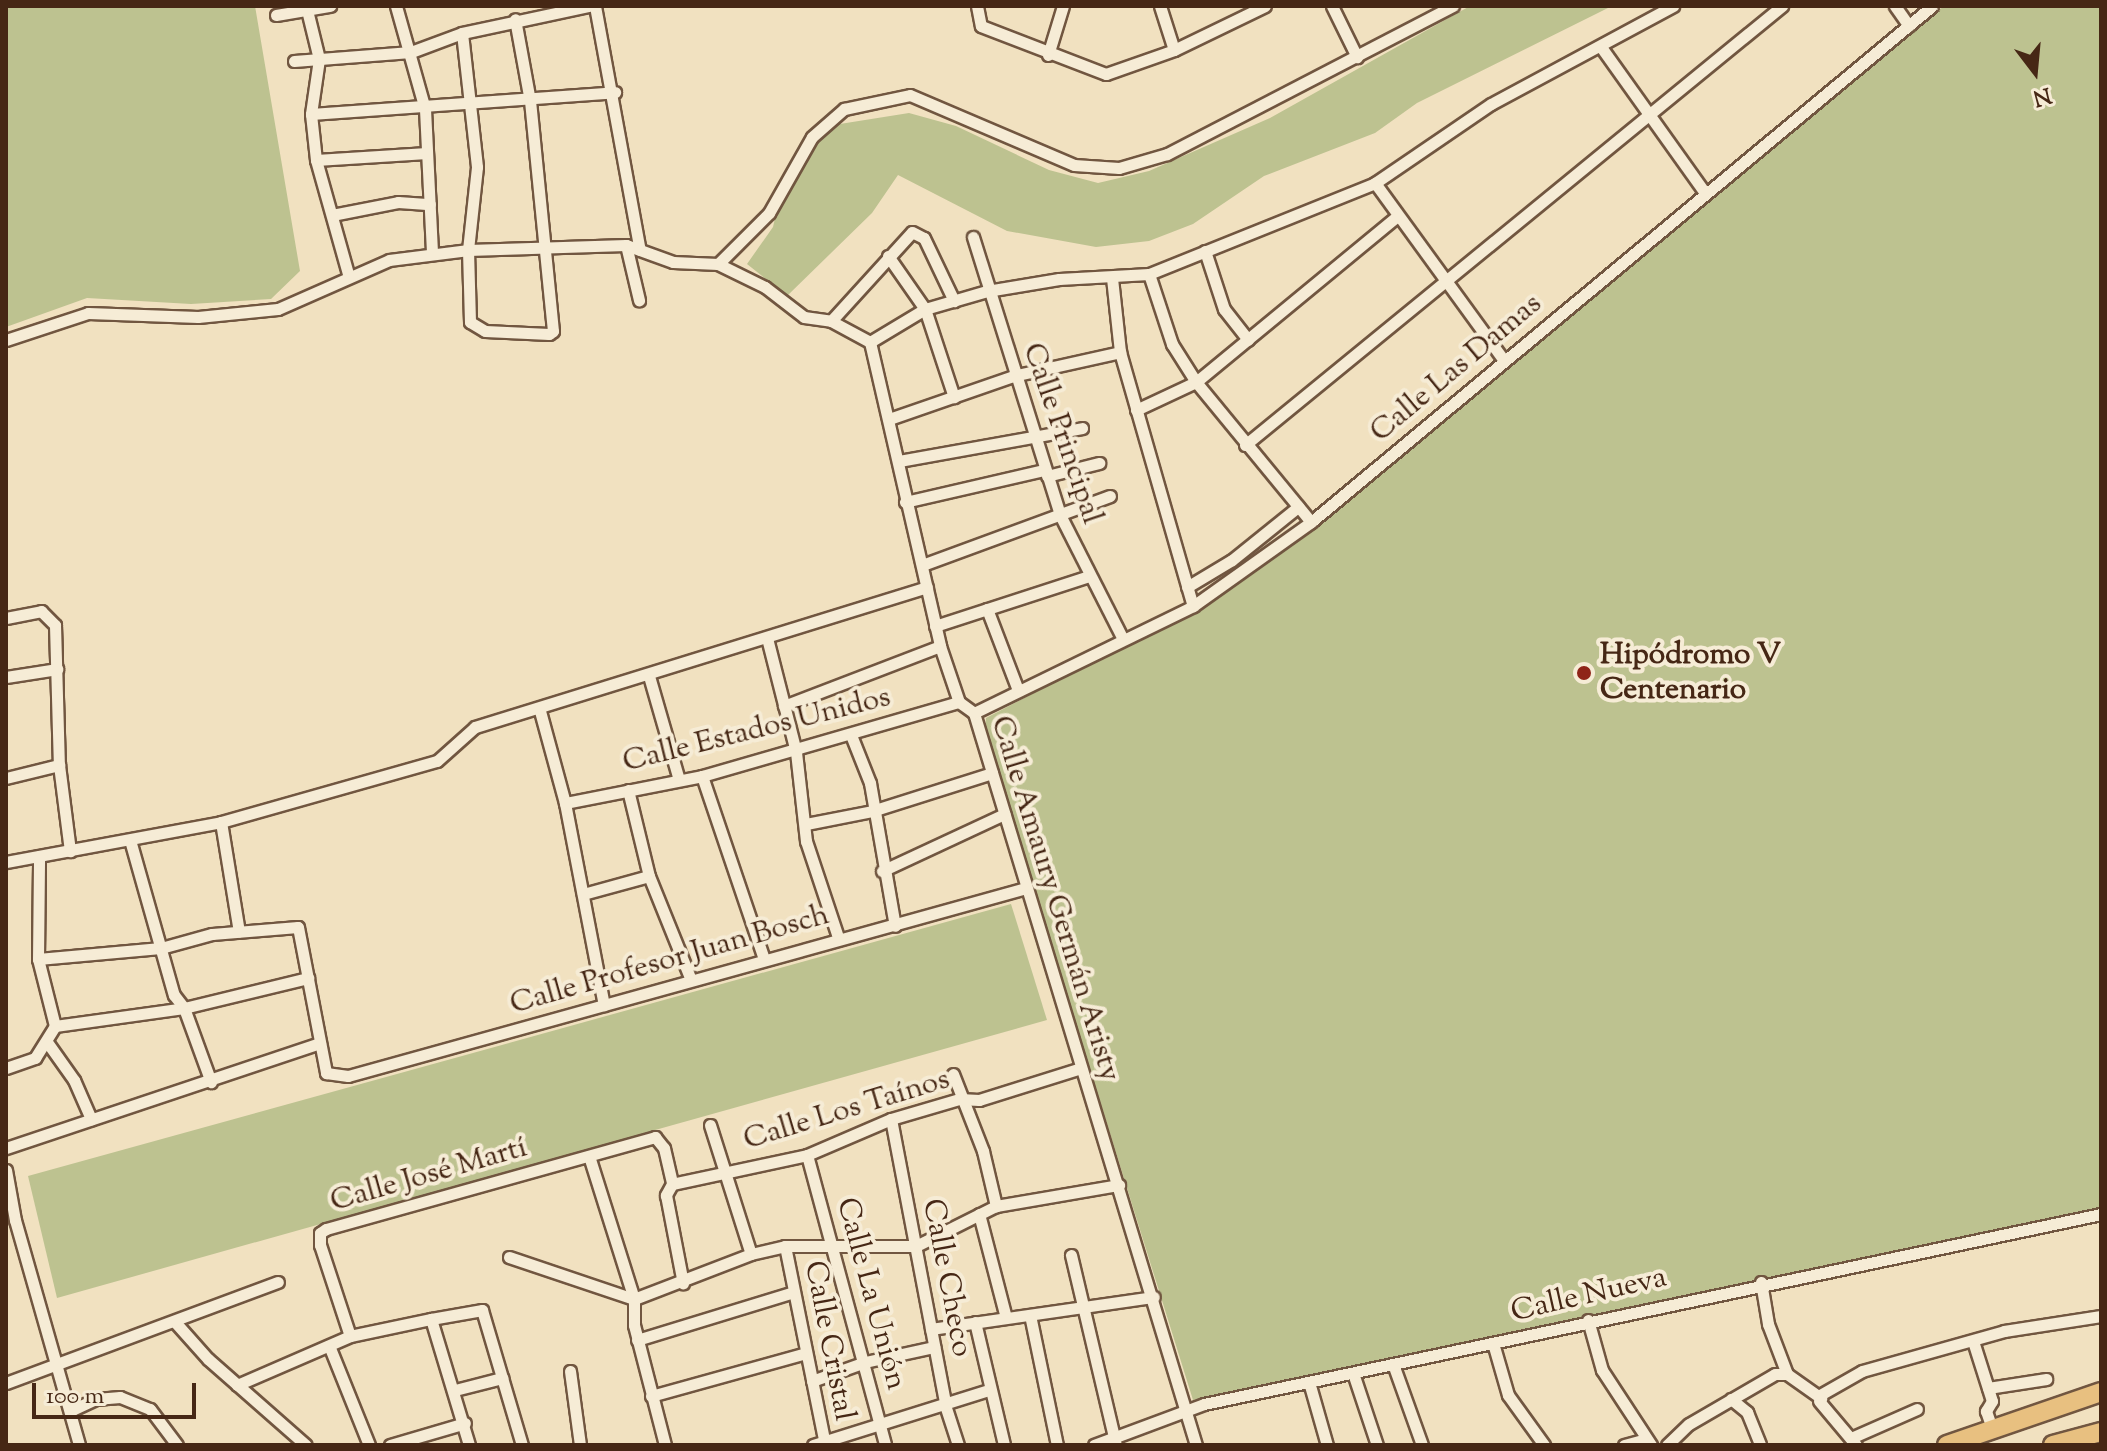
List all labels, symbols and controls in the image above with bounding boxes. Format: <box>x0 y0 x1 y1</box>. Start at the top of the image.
north arrow <box>1995 32 2075 112</box>
text: N <box>2029 77 2054 113</box>
street label: Calle Las Damas <box>1364 287 1550 451</box>
street label: Calle Principal <box>1013 339 1109 529</box>
place label: Hipódromo V Centenario <box>1600 638 1781 708</box>
marker: Hipódromo V Centenario <box>1575 664 1593 682</box>
street label: Calle Estados Unidos <box>619 680 895 782</box>
street label: Calle Amaury Germán Aristy <box>981 712 1127 1086</box>
street label: Calle Profesor Juan Bosch <box>506 898 834 1024</box>
street label: Calle Los Taínos <box>740 1063 954 1159</box>
street label: Calle José Martí <box>327 1131 531 1221</box>
street label: Calle La Unión <box>827 1194 913 1394</box>
street label: Calle Checo <box>913 1196 979 1360</box>
street label: Calle Cristal <box>795 1258 861 1424</box>
street label: Calle Nueva <box>1508 1261 1670 1331</box>
scale bar <box>36 1367 200 1417</box>
text: 100 m <box>46 1380 104 1414</box>

